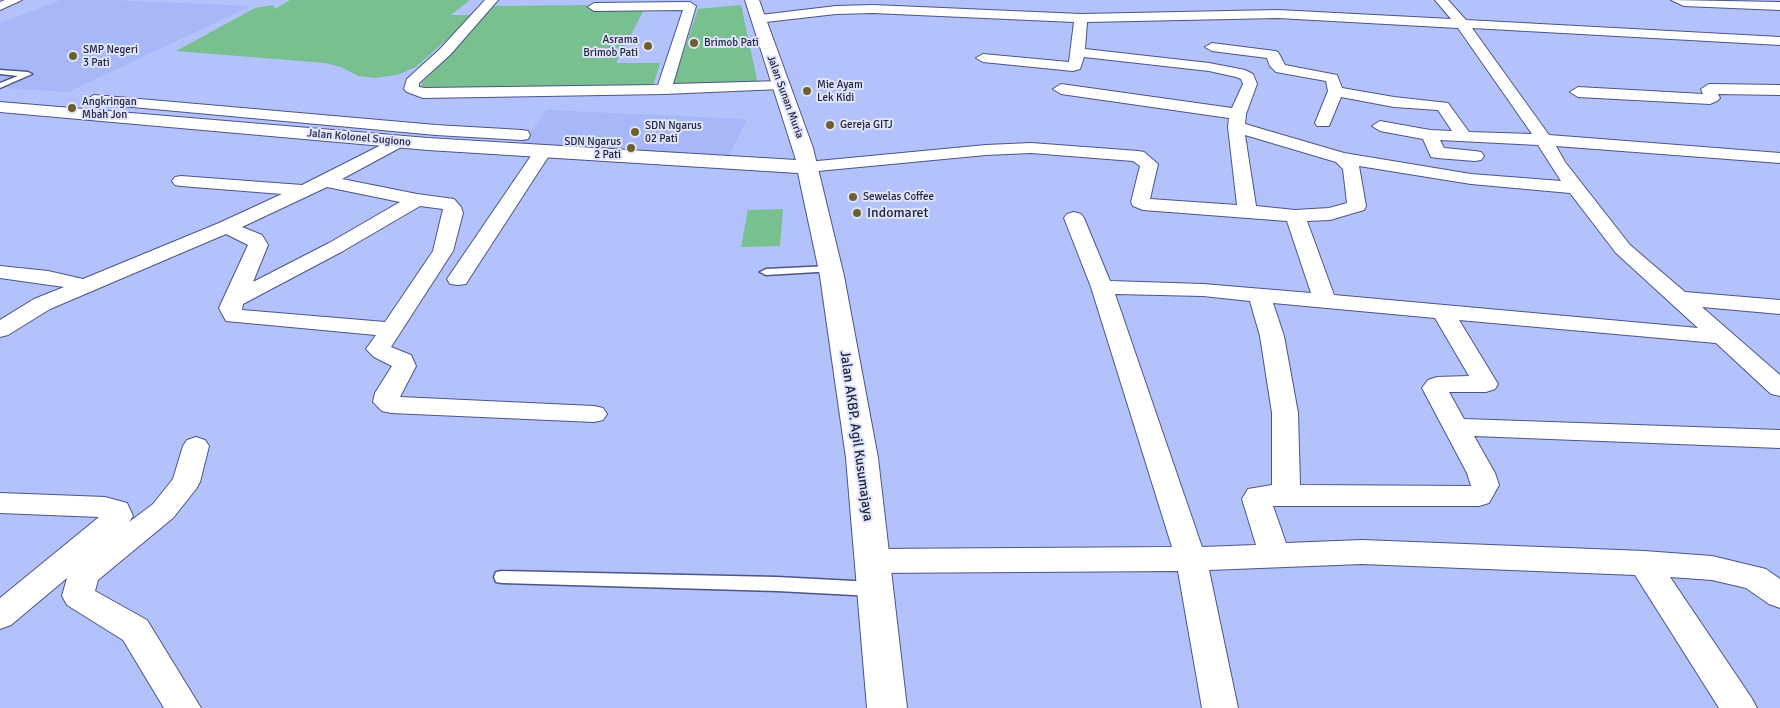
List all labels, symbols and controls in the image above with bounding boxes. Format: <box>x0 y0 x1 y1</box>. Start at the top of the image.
place label: Asrama Brimob Pati <box>583 33 638 59</box>
place label: Brimob Pati <box>704 36 759 50</box>
marker: Brimob Pati <box>688 37 700 49</box>
marker: Asrama Brimob Pati <box>642 40 654 52</box>
place label: SMP Negeri 3 Pati <box>83 43 138 69</box>
marker: SMP Negeri 3 Pati <box>67 50 79 62</box>
street label: Jalan Sunan Muria <box>764 54 806 140</box>
place label: Mie Ayam Lek Kidi <box>817 78 863 104</box>
marker: Mie Ayam Lek Kidi <box>801 85 813 97</box>
place label: Angkringan Mbah Jon <box>82 95 137 121</box>
marker: Angkringan Mbah Jon <box>66 102 78 114</box>
place label: Gereja GITJ <box>840 118 893 132</box>
place label: SDN Ngarus 02 Pati <box>645 119 702 145</box>
marker: Gereja GITJ <box>824 119 836 131</box>
marker: SDN Ngarus 02 Pati <box>629 126 641 138</box>
street label: Jalan Kolonel Sugiono <box>307 127 411 149</box>
place label: SDN Ngarus 2 Pati <box>564 135 621 161</box>
marker: SDN Ngarus 2 Pati <box>625 142 637 154</box>
place label: Sewelas Coffee <box>863 190 934 204</box>
marker: Sewelas Coffee <box>847 191 859 203</box>
place label: Indomaret <box>867 205 928 221</box>
marker: Indomaret <box>851 207 863 219</box>
street label: Jalan AKBP. Agil Kusumajaya <box>836 350 876 522</box>

